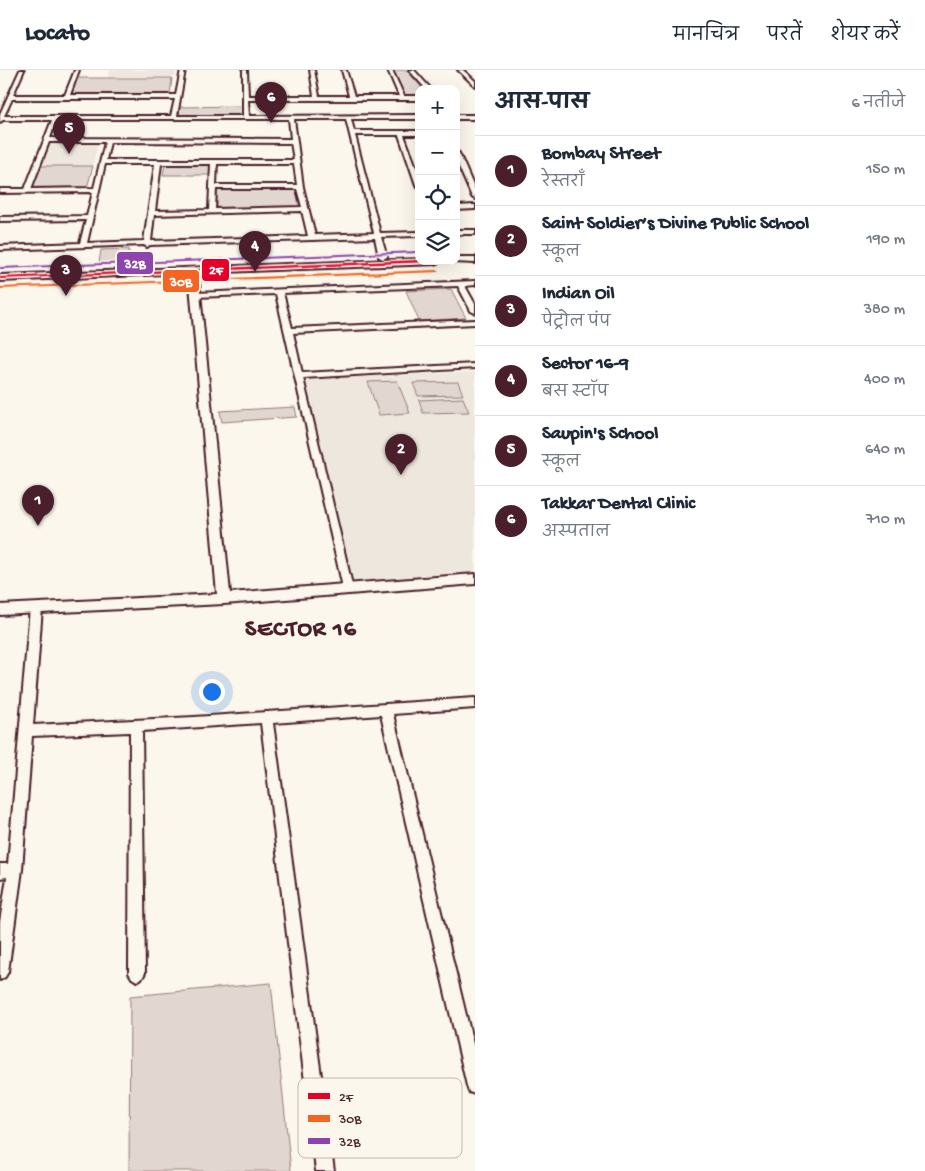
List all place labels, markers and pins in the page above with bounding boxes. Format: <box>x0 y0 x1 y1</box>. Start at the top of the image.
pin: 6 <box>255 82 287 123</box>
pin: 5 <box>53 113 85 154</box>
pin: 4 <box>239 231 271 272</box>
pin: 3 <box>50 255 82 296</box>
pin: 2 <box>385 434 417 475</box>
pin: 1 <box>22 485 54 526</box>

